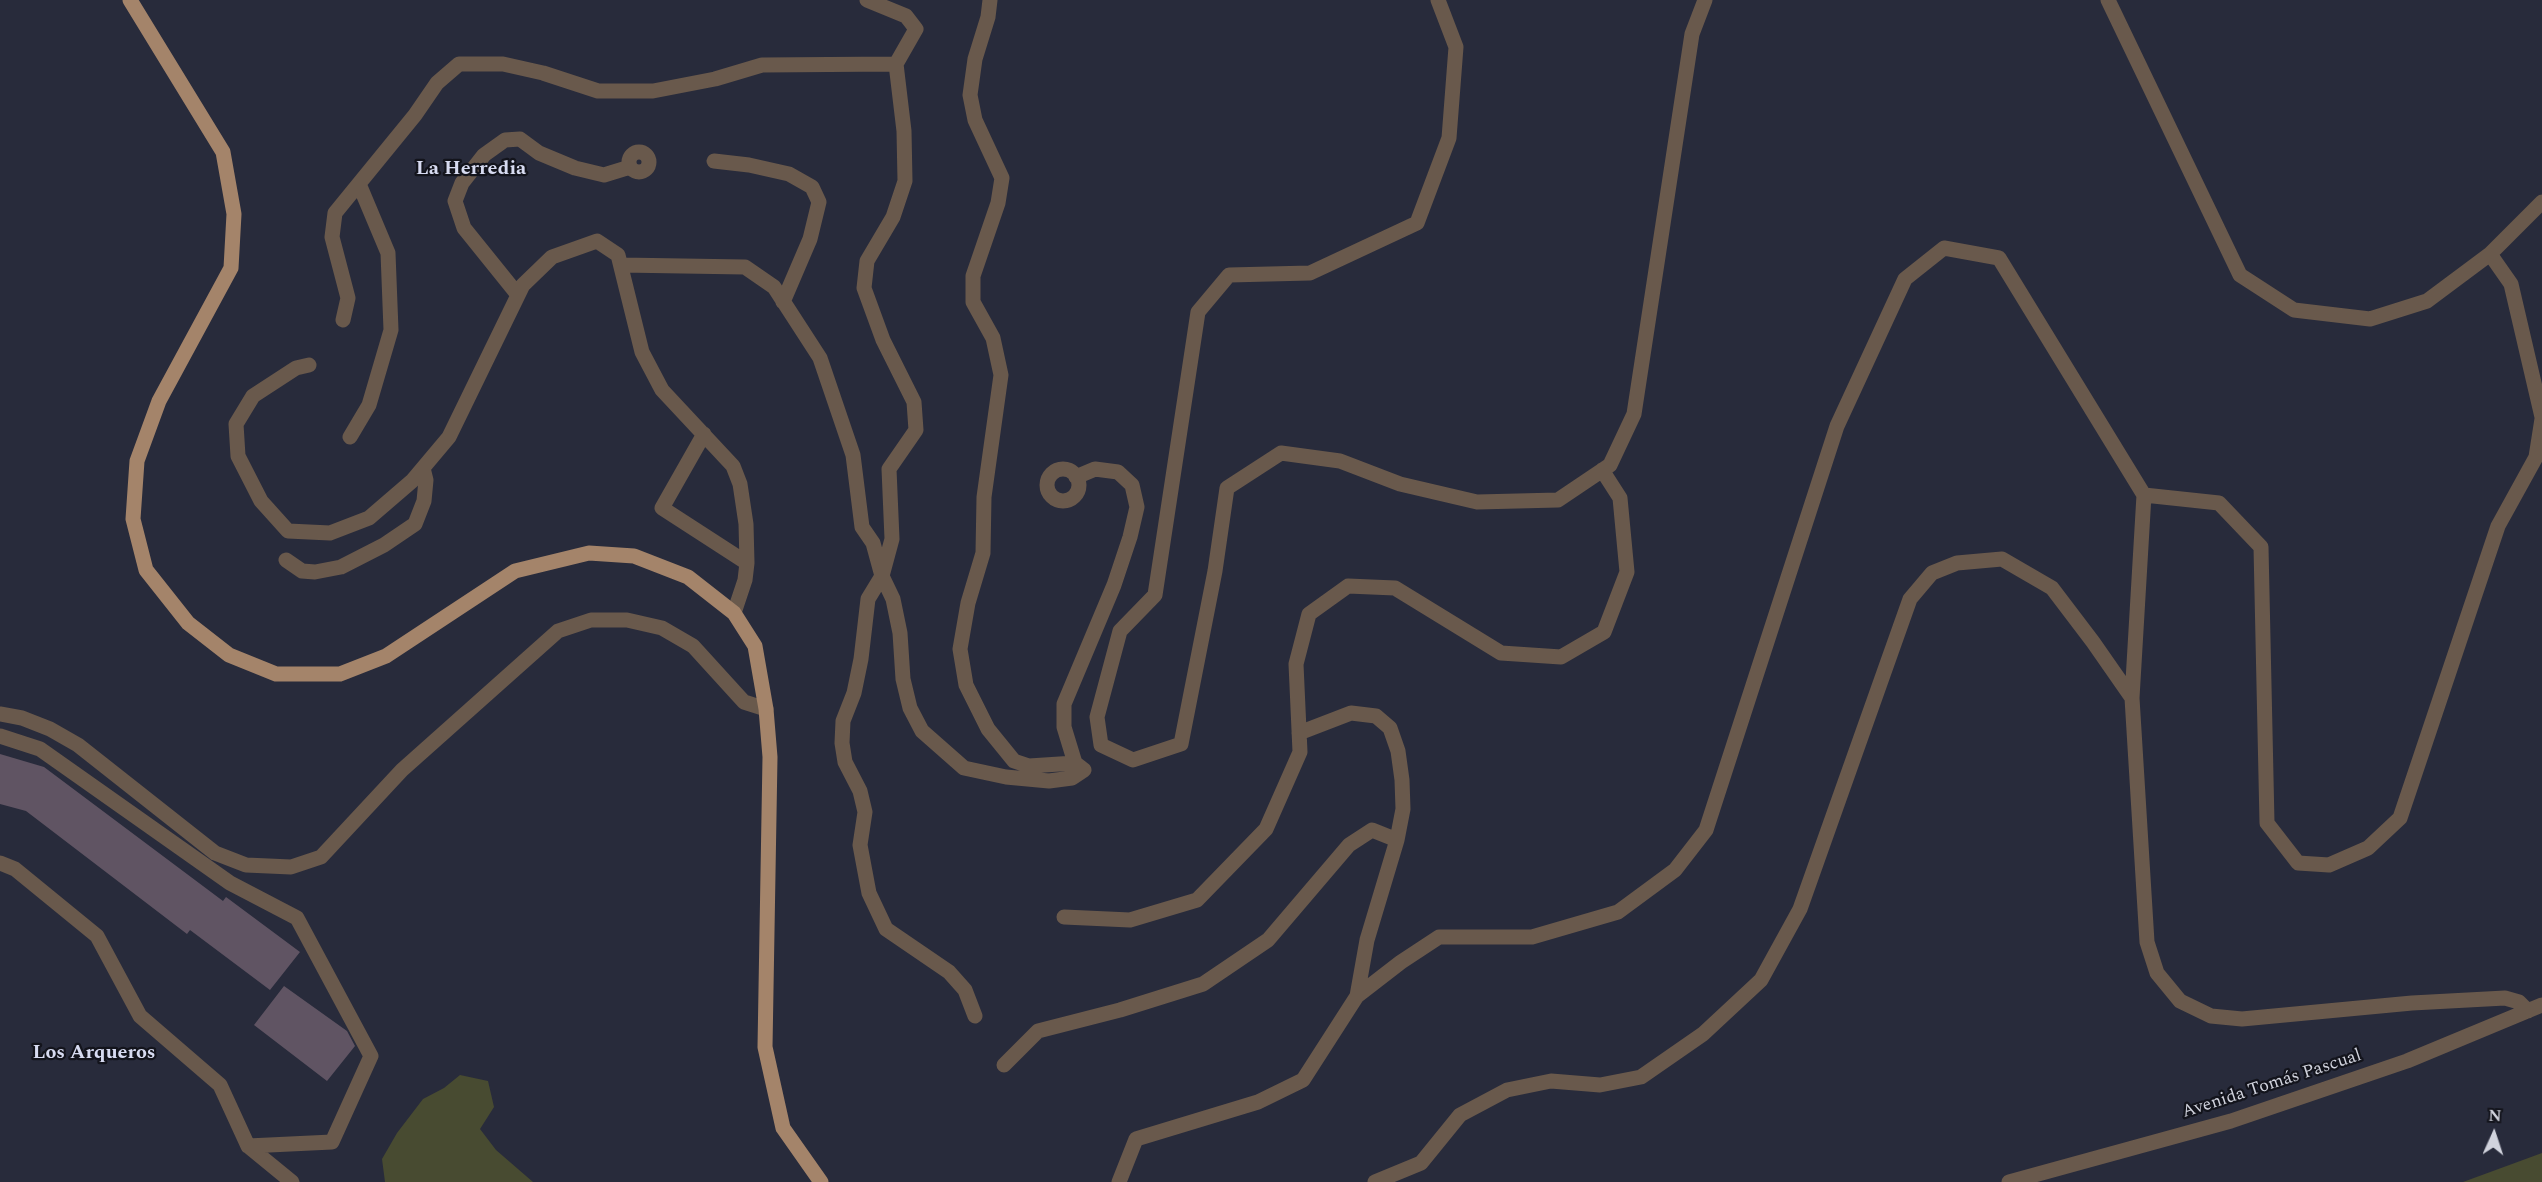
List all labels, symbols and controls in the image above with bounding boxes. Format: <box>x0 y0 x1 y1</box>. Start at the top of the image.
district label: La Herredia <box>416 158 526 182</box>
district label: Los Arqueros <box>32 1042 156 1066</box>
street label: Avenida Tomás Pascual <box>2180 1046 2364 1124</box>
north arrow <box>2464 1104 2524 1164</box>
text: N <box>2488 1104 2502 1128</box>

